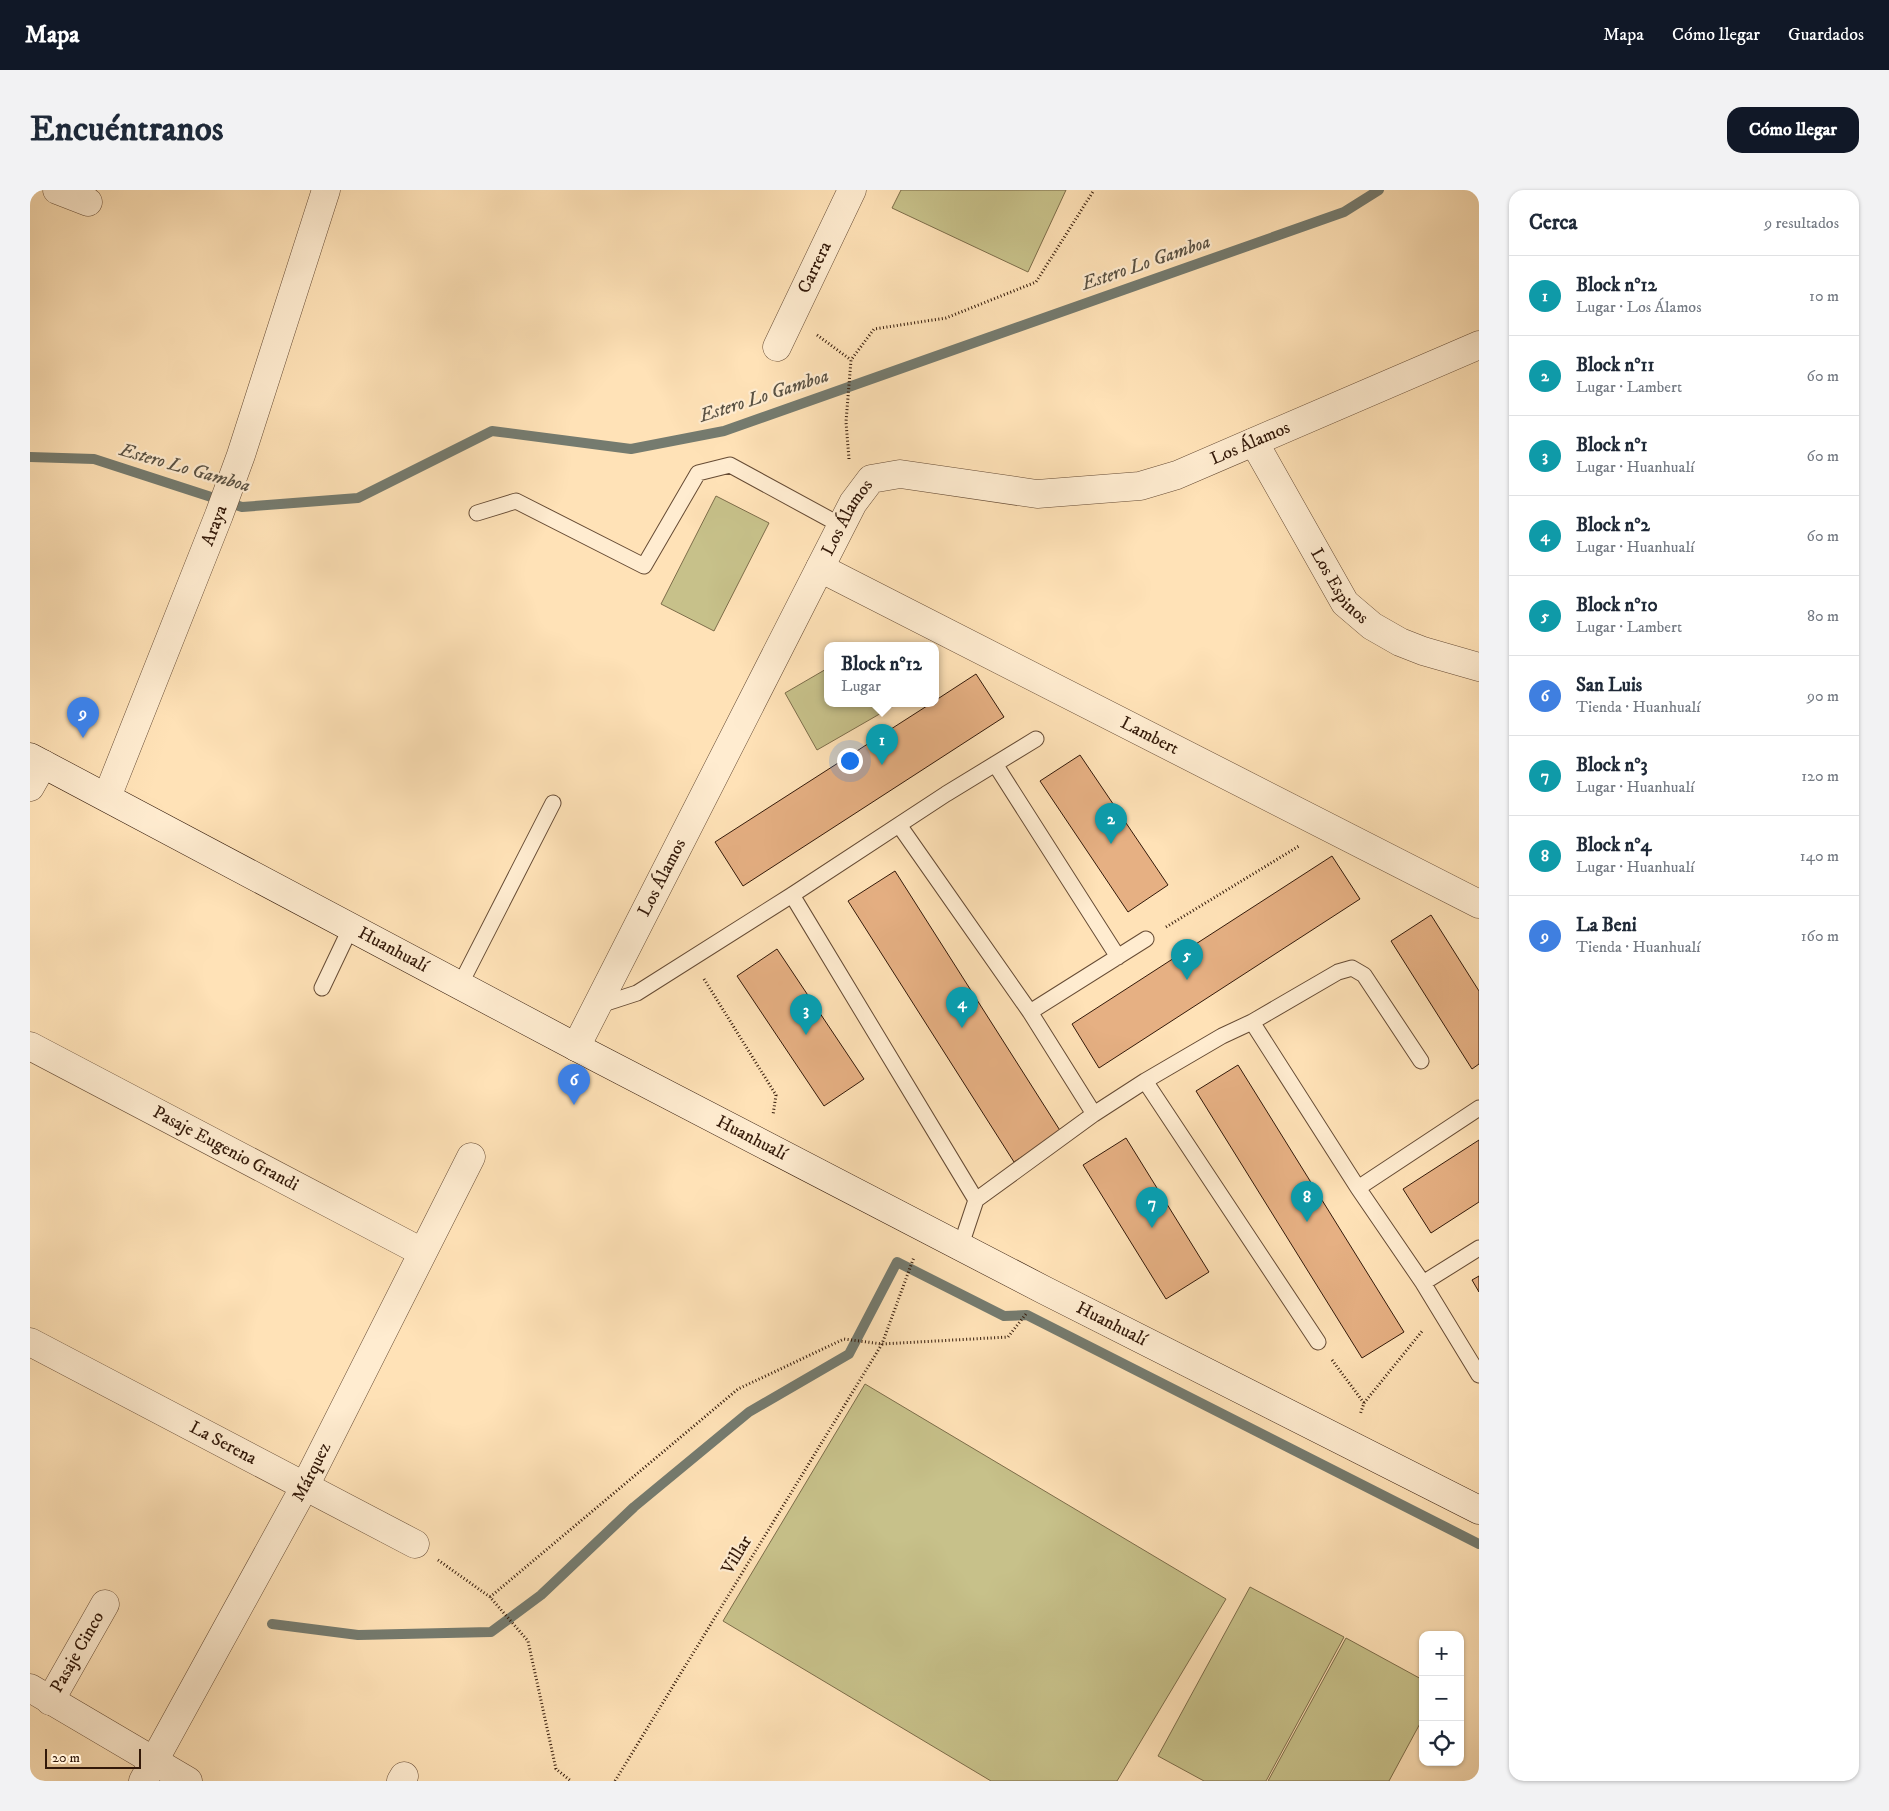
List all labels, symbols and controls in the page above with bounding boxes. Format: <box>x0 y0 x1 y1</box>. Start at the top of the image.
text: Mapa <box>25 20 79 50</box>
text: Mapa <box>1603 24 1644 46</box>
text: Cómo llegar <box>1672 24 1760 46</box>
text: Guardados <box>1788 24 1864 46</box>
button: Cómo llegar <box>1727 107 1859 153</box>
text: Encuéntranos <box>30 108 224 152</box>
text: Cerca <box>1529 210 1577 236</box>
text: 9 resultados <box>1764 213 1839 233</box>
water label: Estero Lo Gamboa <box>1078 230 1213 296</box>
street label: Carrera <box>793 238 837 297</box>
text: Block n°12 <box>1576 274 1657 297</box>
text: 1 <box>1542 286 1548 306</box>
text: 10 m <box>1809 286 1839 306</box>
text: Lugar · Los Álamos <box>1576 297 1701 317</box>
text: Block n°11 <box>1576 354 1654 377</box>
water label: Estero Lo Gamboa <box>695 364 832 428</box>
text: 2 <box>1541 366 1549 386</box>
text: 60 m <box>1807 366 1839 386</box>
text: Lugar · Lambert <box>1576 377 1682 397</box>
street label: Los Álamos <box>1207 417 1293 470</box>
text: Block n°1 <box>1576 434 1647 457</box>
water label: Estero Lo Gamboa <box>116 438 253 498</box>
text: 3 <box>1542 446 1548 466</box>
text: 60 m <box>1807 446 1839 466</box>
text: Lugar · Huanhualí <box>1576 457 1694 477</box>
street label: Los Álamos <box>817 475 878 559</box>
street label: Araya <box>197 502 233 549</box>
text: Block n°2 <box>1576 514 1650 537</box>
text: 4 <box>1540 526 1550 546</box>
text: 60 m <box>1807 526 1839 546</box>
text: Lugar · Huanhualí <box>1576 537 1694 557</box>
street label: Los Espinos <box>1305 544 1373 629</box>
text: Block n°10 <box>1576 594 1658 617</box>
text: 5 <box>1541 606 1549 626</box>
text: 80 m <box>1807 606 1839 626</box>
text: Lugar · Lambert <box>1576 617 1682 637</box>
popup <box>824 642 939 707</box>
text: Block n°12 <box>841 653 922 676</box>
text: San Luis <box>1576 674 1642 697</box>
text: Lugar <box>841 676 881 696</box>
text: 6 <box>1541 686 1549 706</box>
text: 90 m <box>1807 686 1839 706</box>
pin: 9 <box>67 697 99 738</box>
text: Tienda · Huanhualí <box>1576 697 1700 717</box>
street label: Lambert <box>1117 712 1183 760</box>
pin: 1 <box>866 724 898 765</box>
your location <box>837 748 863 774</box>
text: Block n°3 <box>1576 754 1648 777</box>
text: 7 <box>1541 766 1549 786</box>
text: 120 m <box>1801 766 1839 786</box>
text: Lugar · Huanhualí <box>1576 777 1694 797</box>
pin: 2 <box>1095 803 1127 844</box>
text: Block n°4 <box>1576 834 1651 857</box>
street label: Los Álamos <box>633 835 691 920</box>
text: 8 <box>1541 846 1549 866</box>
text: 140 m <box>1800 846 1839 866</box>
text: Lugar · Huanhualí <box>1576 857 1694 877</box>
text: La Beni <box>1576 914 1637 937</box>
street label: Huanhualí <box>354 922 433 978</box>
text: 9 <box>1541 926 1549 946</box>
text: 160 m <box>1801 926 1839 946</box>
text: Tienda · Huanhualí <box>1576 937 1700 957</box>
pin: 5 <box>1171 939 1203 980</box>
pin: 4 <box>946 987 978 1028</box>
pin: 3 <box>790 994 822 1035</box>
pin: 6 <box>558 1064 590 1105</box>
street label: Pasaje Eugenio Grandi <box>149 1101 302 1196</box>
street label: Huanhualí <box>713 1111 792 1166</box>
pin: 8 <box>1291 1181 1323 1222</box>
pin: 7 <box>1136 1187 1168 1228</box>
street label: Huanhualí <box>1072 1297 1152 1352</box>
street label: La Serena <box>186 1417 261 1470</box>
street label: Márquez <box>287 1439 336 1506</box>
street label: Villar <box>716 1531 757 1579</box>
street label: Pasaje Cinco <box>46 1608 109 1697</box>
map controls <box>1419 1631 1464 1766</box>
button: + <box>1419 1631 1464 1676</box>
button: − <box>1419 1676 1464 1721</box>
button: locate <box>1419 1721 1464 1766</box>
scale bar <box>45 1746 141 1769</box>
text: 20 m <box>52 1749 80 1767</box>

